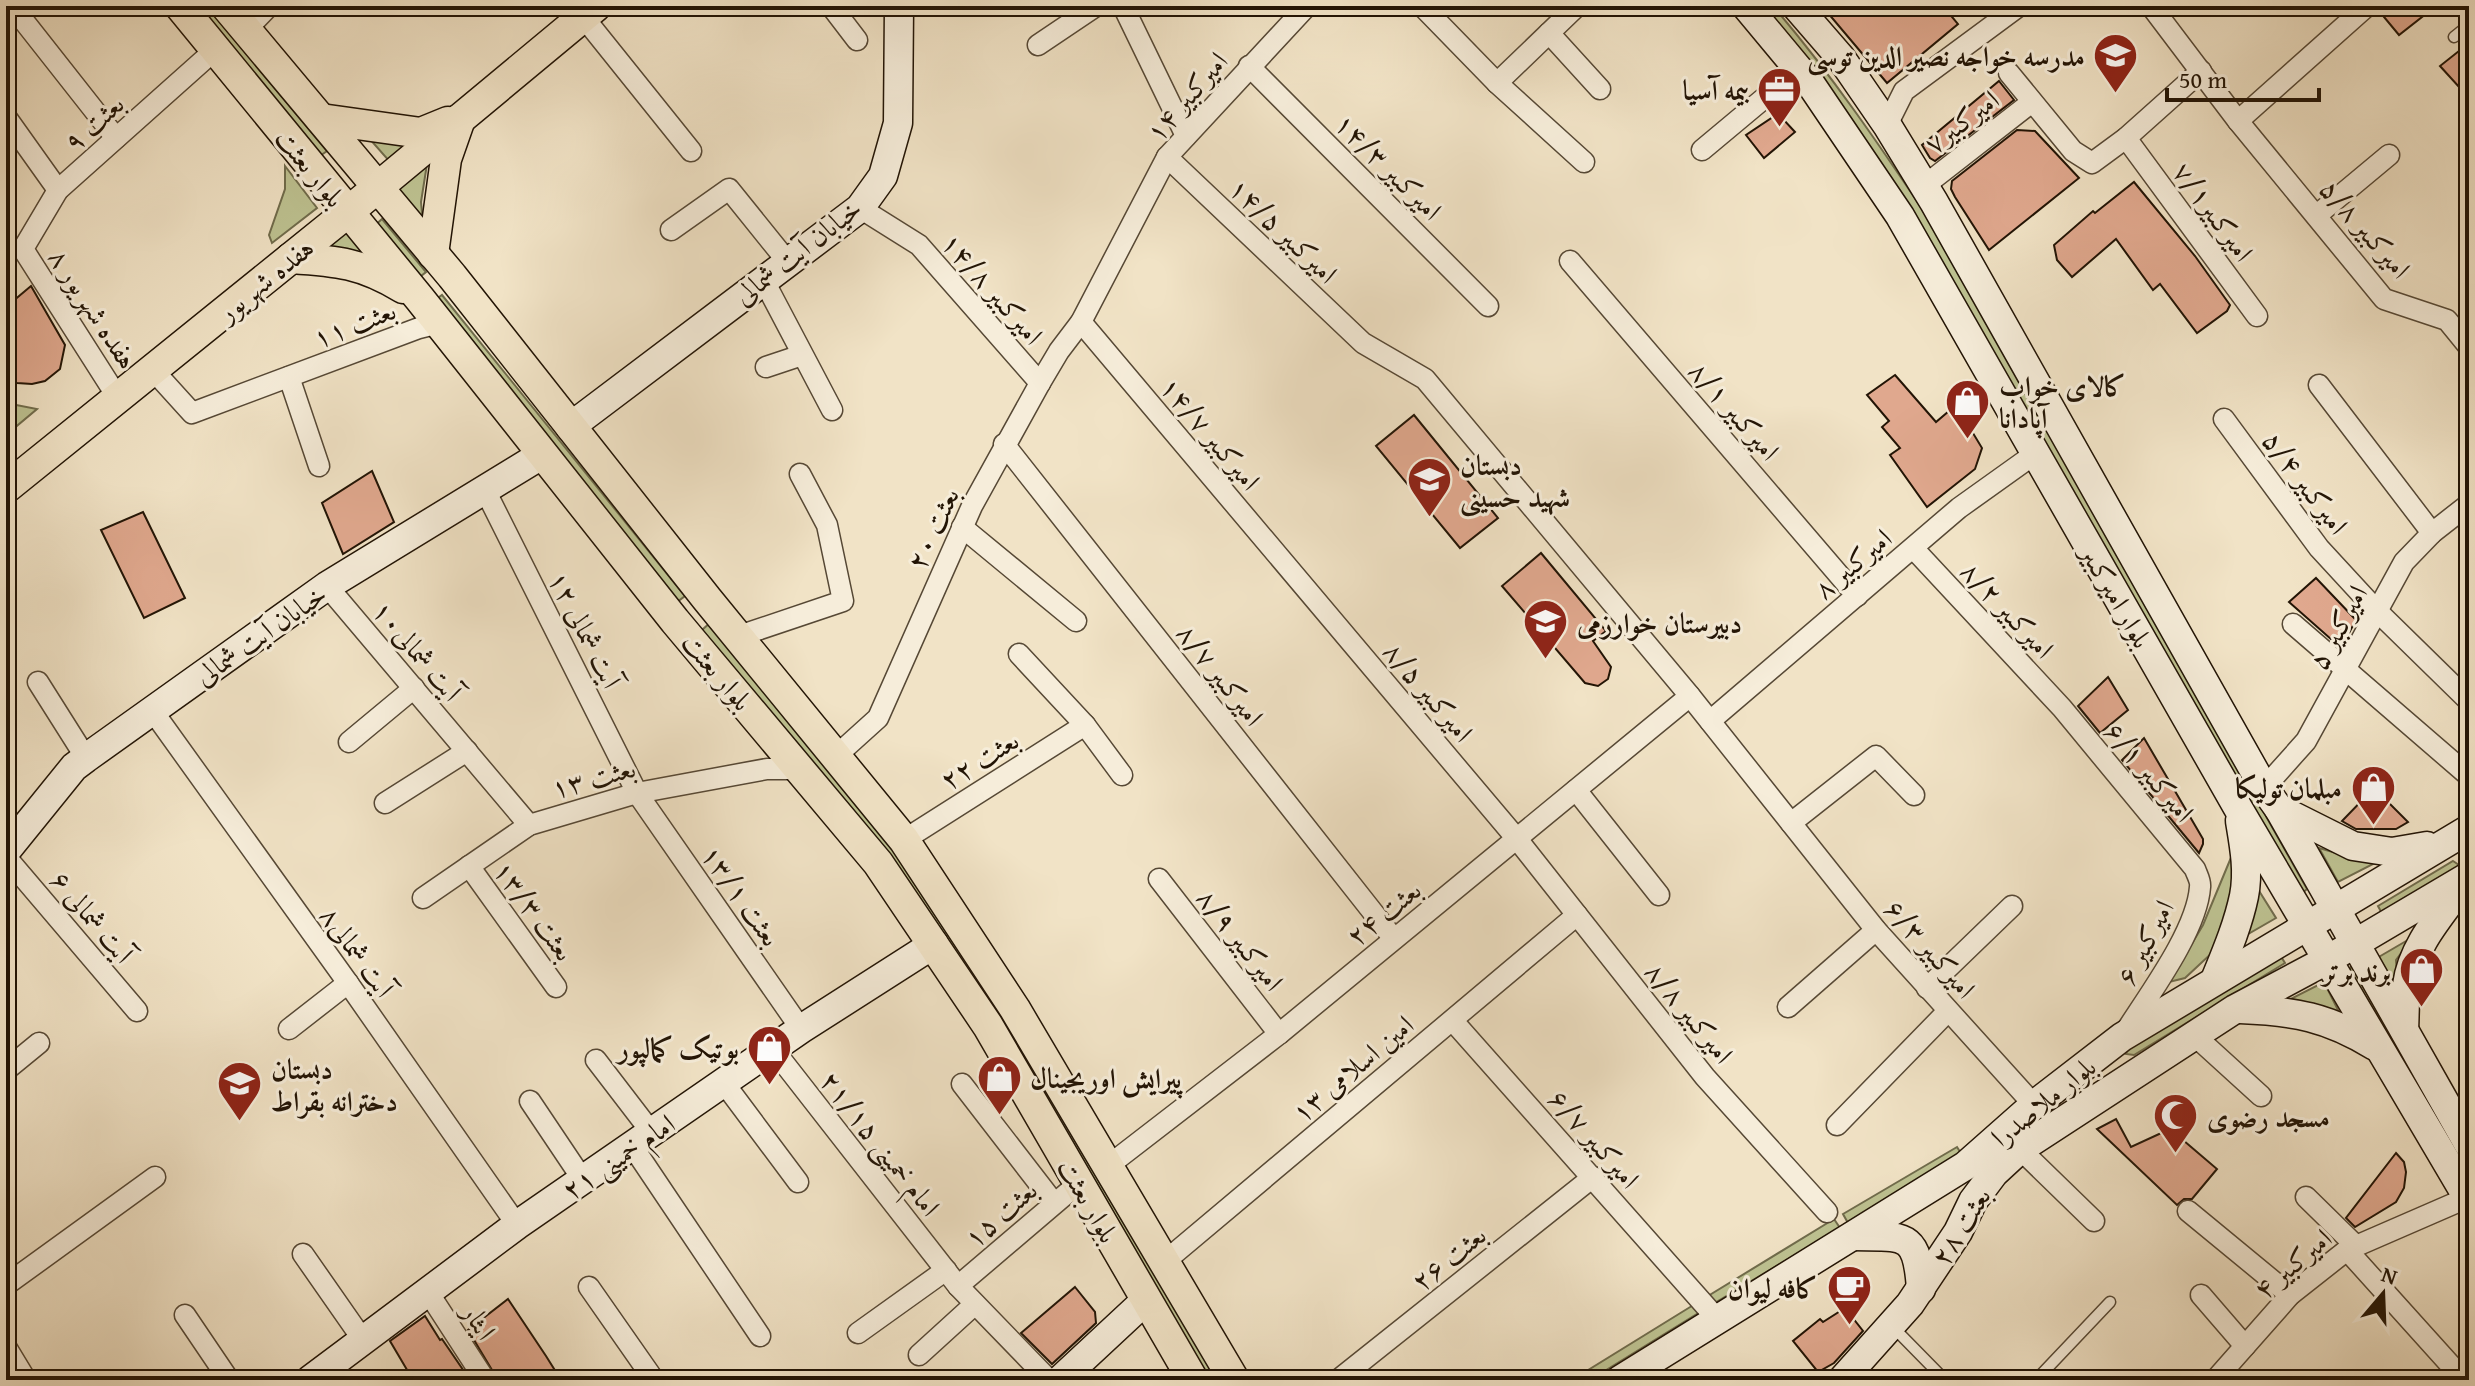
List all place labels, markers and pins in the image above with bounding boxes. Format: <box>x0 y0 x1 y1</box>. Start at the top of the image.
school or university icon: مدرسه خواجه نصیر الدین توسی <box>2092 31 2140 94</box>
place label: مدرسه خواجه نصیر الدین توسی <box>1807 35 2085 76</box>
office icon: بیمه آسیا <box>1756 65 1804 128</box>
place label: بیمه آسیا <box>1683 69 1749 110</box>
place label: کالای خواب آپادانا <box>1999 365 2126 439</box>
shop icon: کالای خواب آپادانا <box>1944 377 1992 440</box>
place label: دبستان شهید حسینی <box>1460 444 1570 517</box>
school or university icon: دبستان شهید حسینی <box>1405 456 1453 519</box>
school or university icon: دبیرستان خوارزمی <box>1522 598 1570 661</box>
place label: دبیرستان خوارزمی <box>1576 602 1742 643</box>
shop icon: مبلمان تولیکا <box>2349 763 2397 826</box>
place label: مبلمان تولیکا <box>2236 767 2342 808</box>
shop icon: برند برتر <box>2398 946 2446 1009</box>
place label: برند برتر <box>2319 950 2391 991</box>
shop icon: بوتیک کمالپور <box>746 1023 794 1086</box>
place label: بوتیک کمالپور <box>615 1027 739 1068</box>
place label: دبستان دخترانه بقراط <box>271 1048 398 1121</box>
shop icon: پیرایش اوریجینال <box>975 1053 1023 1116</box>
place label: پیرایش اوریجینال <box>1030 1057 1183 1099</box>
school or university icon: دبستان دخترانه بقراط <box>216 1060 264 1123</box>
mosque icon: مسجد رضوی <box>2152 1092 2200 1155</box>
place label: مسجد رضوی <box>2207 1096 2330 1137</box>
cafe icon: کافه لیوان <box>1825 1263 1873 1326</box>
place label: کافه لیوان <box>1728 1267 1818 1308</box>

